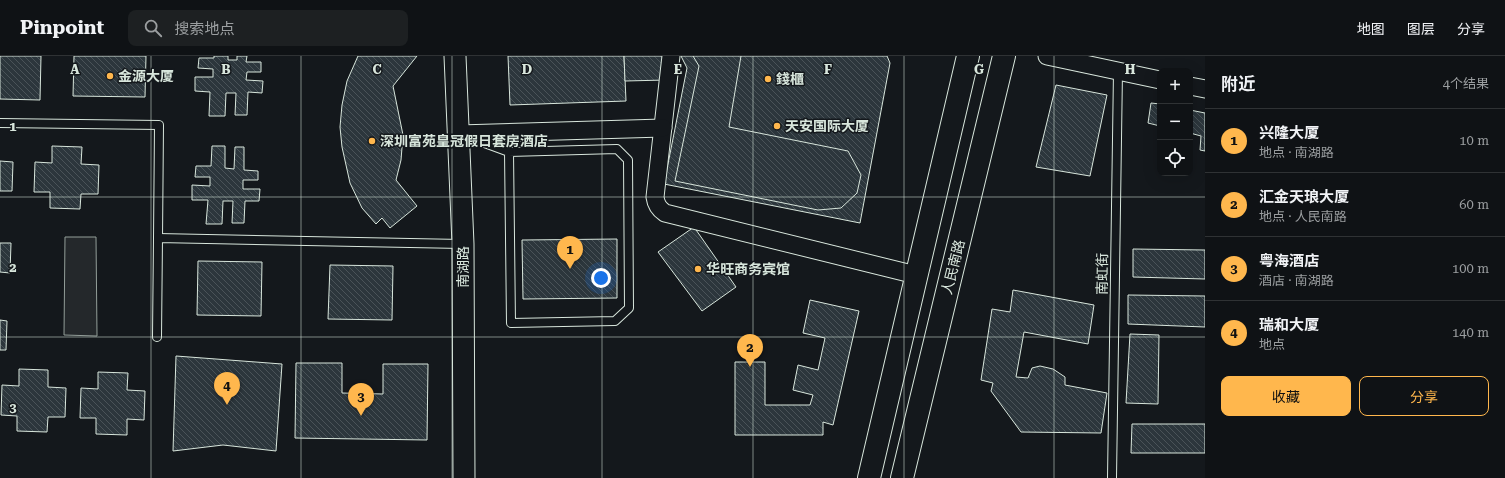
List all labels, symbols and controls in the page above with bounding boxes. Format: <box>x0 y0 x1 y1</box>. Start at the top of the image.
search box <box>128 10 408 46</box>
text: Pinpoint <box>20 16 104 39</box>
icon: search <box>142 17 164 39</box>
text: 搜索地点 <box>174 20 234 38</box>
text: 地图 <box>1357 21 1385 37</box>
text: 图层 <box>1407 21 1435 37</box>
text: 分享 <box>1457 21 1485 37</box>
text: A <box>70 62 80 77</box>
text: B <box>221 62 231 77</box>
text: C <box>372 62 382 77</box>
text: D <box>522 62 532 77</box>
text: E <box>674 62 682 77</box>
text: F <box>824 62 832 77</box>
text: G <box>974 62 984 77</box>
text: H <box>1125 62 1136 77</box>
place label: 金源大厦 <box>118 68 174 84</box>
map controls <box>1157 68 1193 176</box>
button: + <box>1157 68 1193 104</box>
marker: 金源大厦 <box>105 71 115 81</box>
place label: 錢櫃 <box>776 71 804 87</box>
marker: 錢櫃 <box>763 74 773 84</box>
text: 附近 <box>1221 74 1255 94</box>
text: 4个结果 <box>1443 76 1489 91</box>
button: − <box>1157 104 1193 140</box>
place label: 天安国际大厦 <box>785 118 869 134</box>
text: 1 <box>9 119 17 134</box>
marker: 天安国际大厦 <box>772 121 782 131</box>
text: 兴隆大厦 <box>1259 124 1319 142</box>
place label: 深圳富苑皇冠假日套房酒店 <box>380 133 548 149</box>
text: 1 <box>1230 133 1238 148</box>
text: 10 m <box>1459 133 1489 148</box>
marker: 深圳富苑皇冠假日套房酒店 <box>367 136 377 146</box>
button: locate <box>1157 140 1193 176</box>
text: 地点 · 南湖路 <box>1259 145 1334 160</box>
text: 汇金天琅大厦 <box>1259 188 1349 206</box>
text: 2 <box>1230 197 1238 212</box>
text: 60 m <box>1459 197 1489 212</box>
text: 地点 · 人民南路 <box>1259 209 1347 224</box>
pin: 1 <box>557 236 583 269</box>
street label: 人民南路 <box>938 238 968 296</box>
street label: 南湖路 <box>455 246 471 288</box>
text: 粤海酒店 <box>1259 252 1319 270</box>
street label: 南虹街 <box>1094 253 1110 295</box>
text: 2 <box>9 260 17 275</box>
place label: 华旺商务宾馆 <box>706 261 790 277</box>
text: 3 <box>1230 261 1238 276</box>
text: 100 m <box>1452 261 1489 276</box>
marker: 华旺商务宾馆 <box>693 264 703 274</box>
your location <box>591 268 611 288</box>
text: 酒店 · 南湖路 <box>1259 273 1334 288</box>
text: 瑞和大厦 <box>1259 316 1319 334</box>
text: 4 <box>1230 325 1238 340</box>
text: 140 m <box>1452 325 1489 340</box>
pin: 2 <box>737 334 763 367</box>
text: 地点 <box>1259 337 1285 352</box>
pin: 4 <box>214 372 240 405</box>
button: 收藏 <box>1221 376 1351 416</box>
button: 分享 <box>1359 376 1489 416</box>
pin: 3 <box>348 383 374 416</box>
text: 3 <box>9 400 17 415</box>

